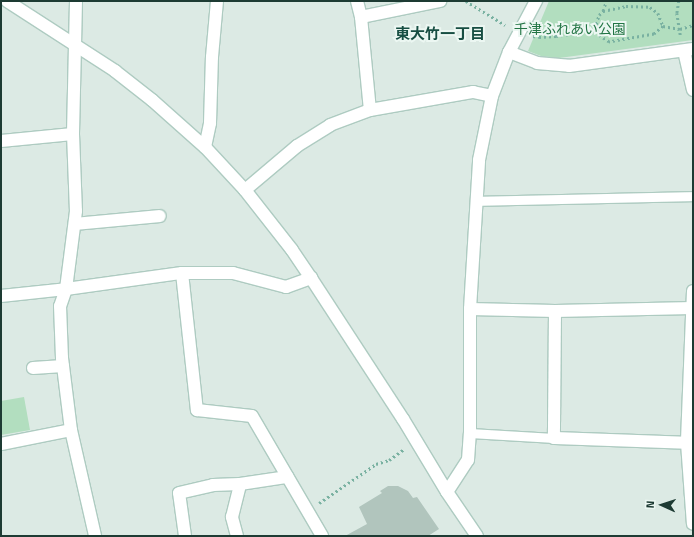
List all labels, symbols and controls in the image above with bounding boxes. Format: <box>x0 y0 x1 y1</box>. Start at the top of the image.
park label: 千津ふれあい公園 <box>514 21 626 37</box>
district label: 東大竹一丁目 <box>395 25 485 43</box>
north arrow <box>642 485 682 525</box>
text: N <box>642 500 658 509</box>

